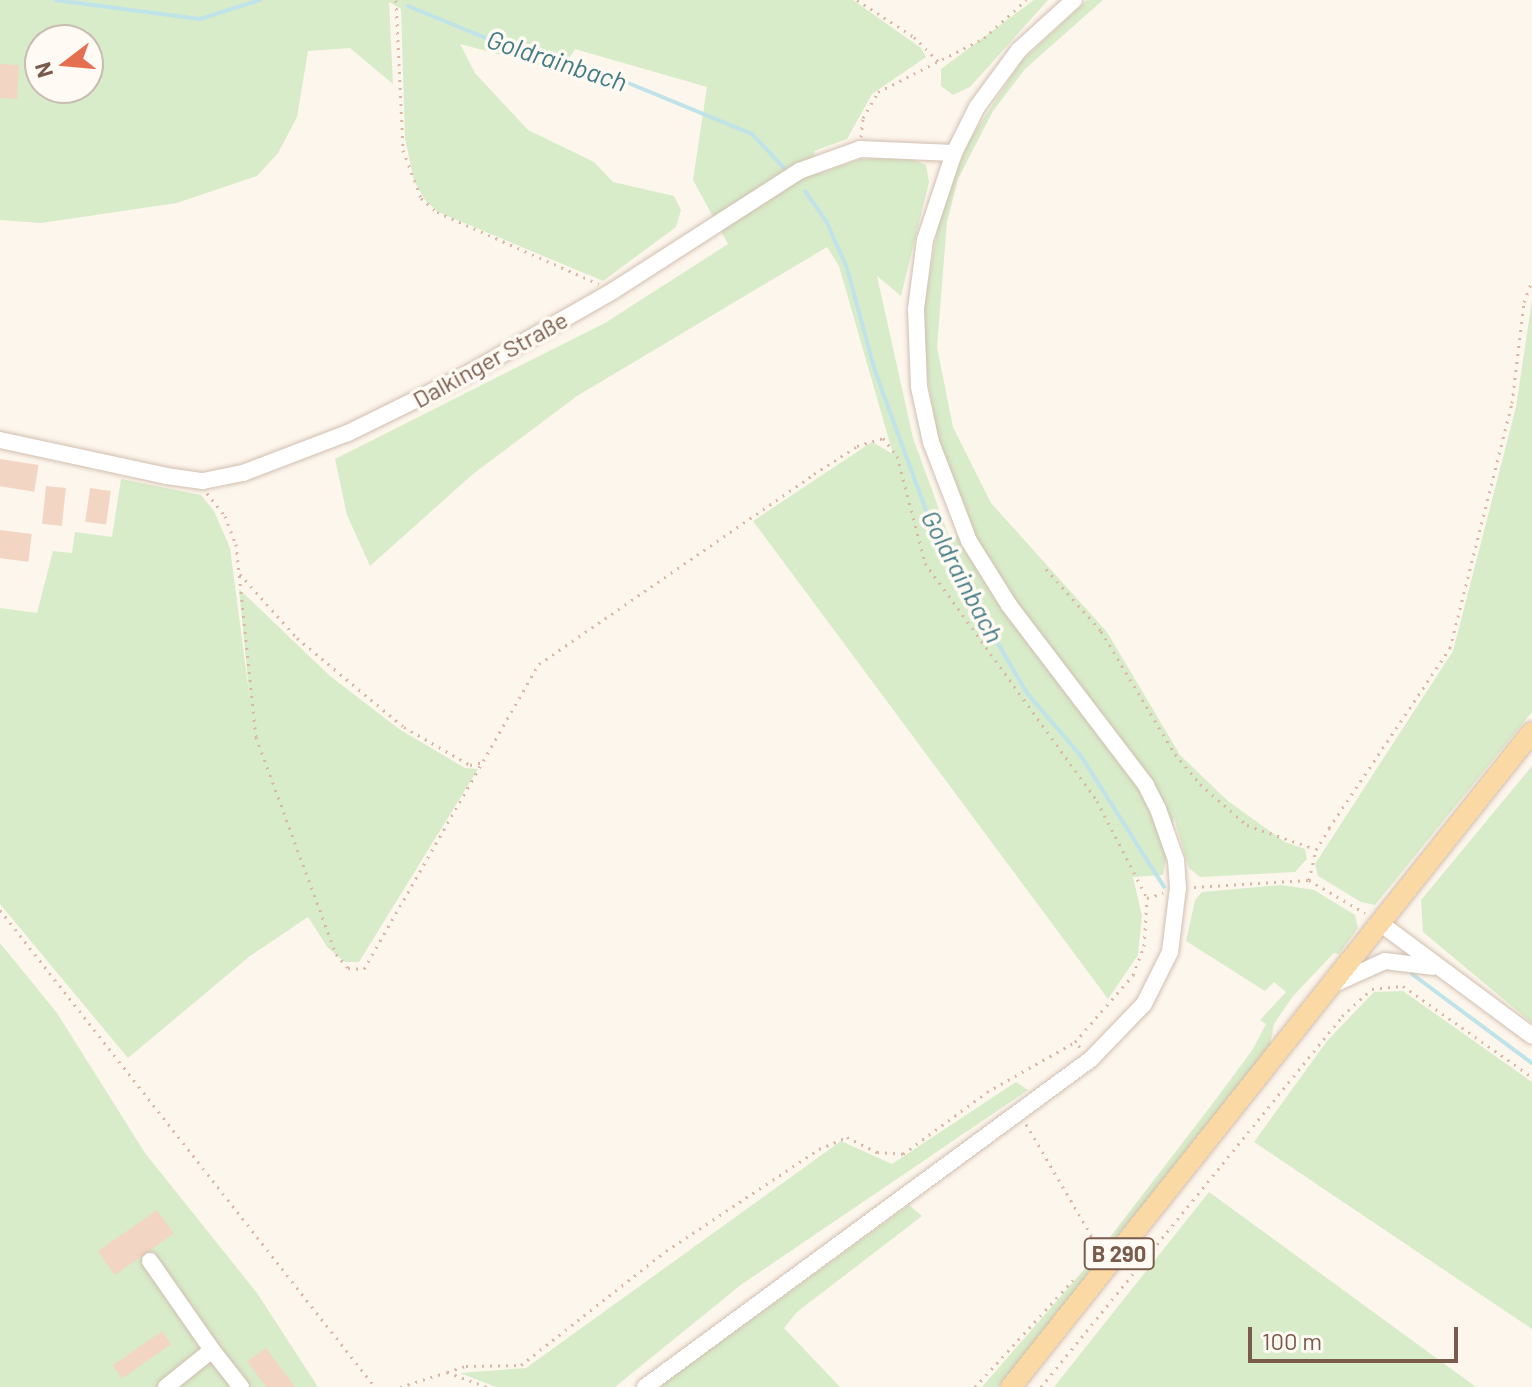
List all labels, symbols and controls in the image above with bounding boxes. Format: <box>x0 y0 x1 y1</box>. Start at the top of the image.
water label: Goldrainbach <box>483 23 631 97</box>
north arrow <box>24 24 104 104</box>
text: N <box>28 59 57 81</box>
street label: Dalkinger Straße <box>408 305 572 413</box>
water label: Goldrainbach <box>915 504 1011 648</box>
road number: B 290 <box>1083 1236 1155 1272</box>
scale bar <box>1252 1311 1462 1361</box>
text: 100 m <box>1262 1326 1322 1355</box>

